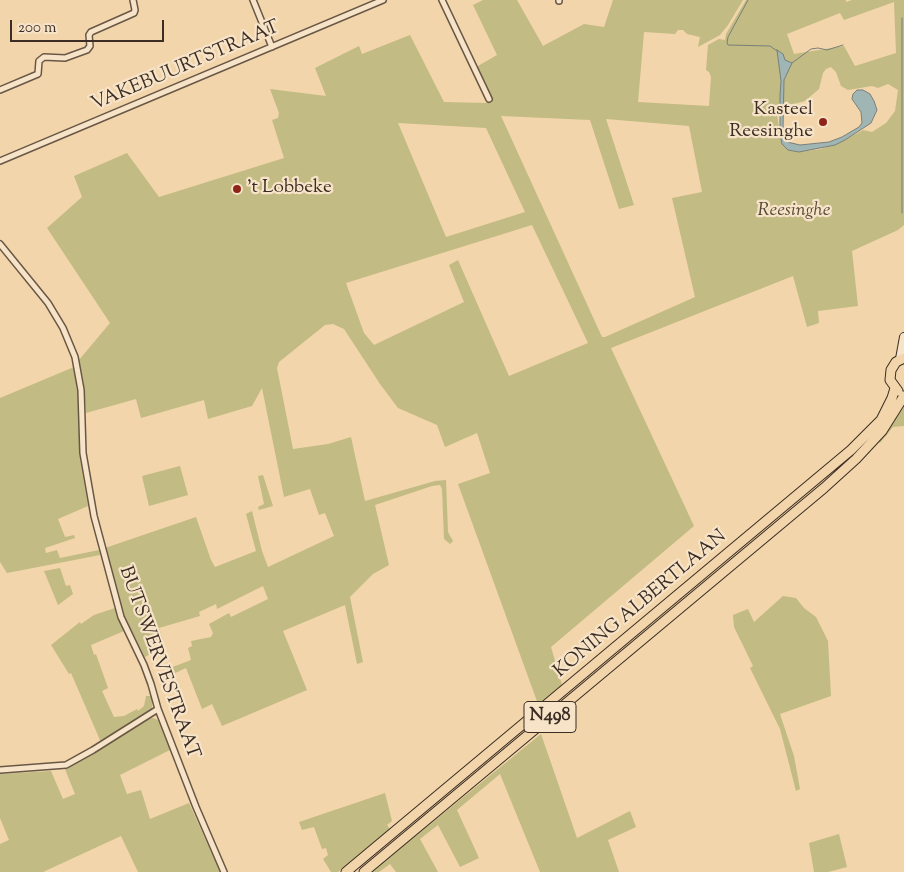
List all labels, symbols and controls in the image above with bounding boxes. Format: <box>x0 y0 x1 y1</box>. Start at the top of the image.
scale bar <box>12 10 166 42</box>
street label: VAKEBUURTSTRAAT <box>88 17 284 117</box>
text: 200 m <box>18 18 57 39</box>
place label: Kasteel Reesinghe <box>729 100 813 144</box>
marker: Kasteel Reesinghe <box>817 116 829 128</box>
place label: 't Lobbeke <box>247 178 332 200</box>
marker: 't Lobbeke <box>231 183 243 195</box>
park label: Reesinghe <box>758 201 830 223</box>
street label: KONING ALBERTLAAN <box>550 526 732 684</box>
street label: BUTSWERVESTRAAT <box>113 564 203 762</box>
road number: N498 <box>524 702 576 732</box>

